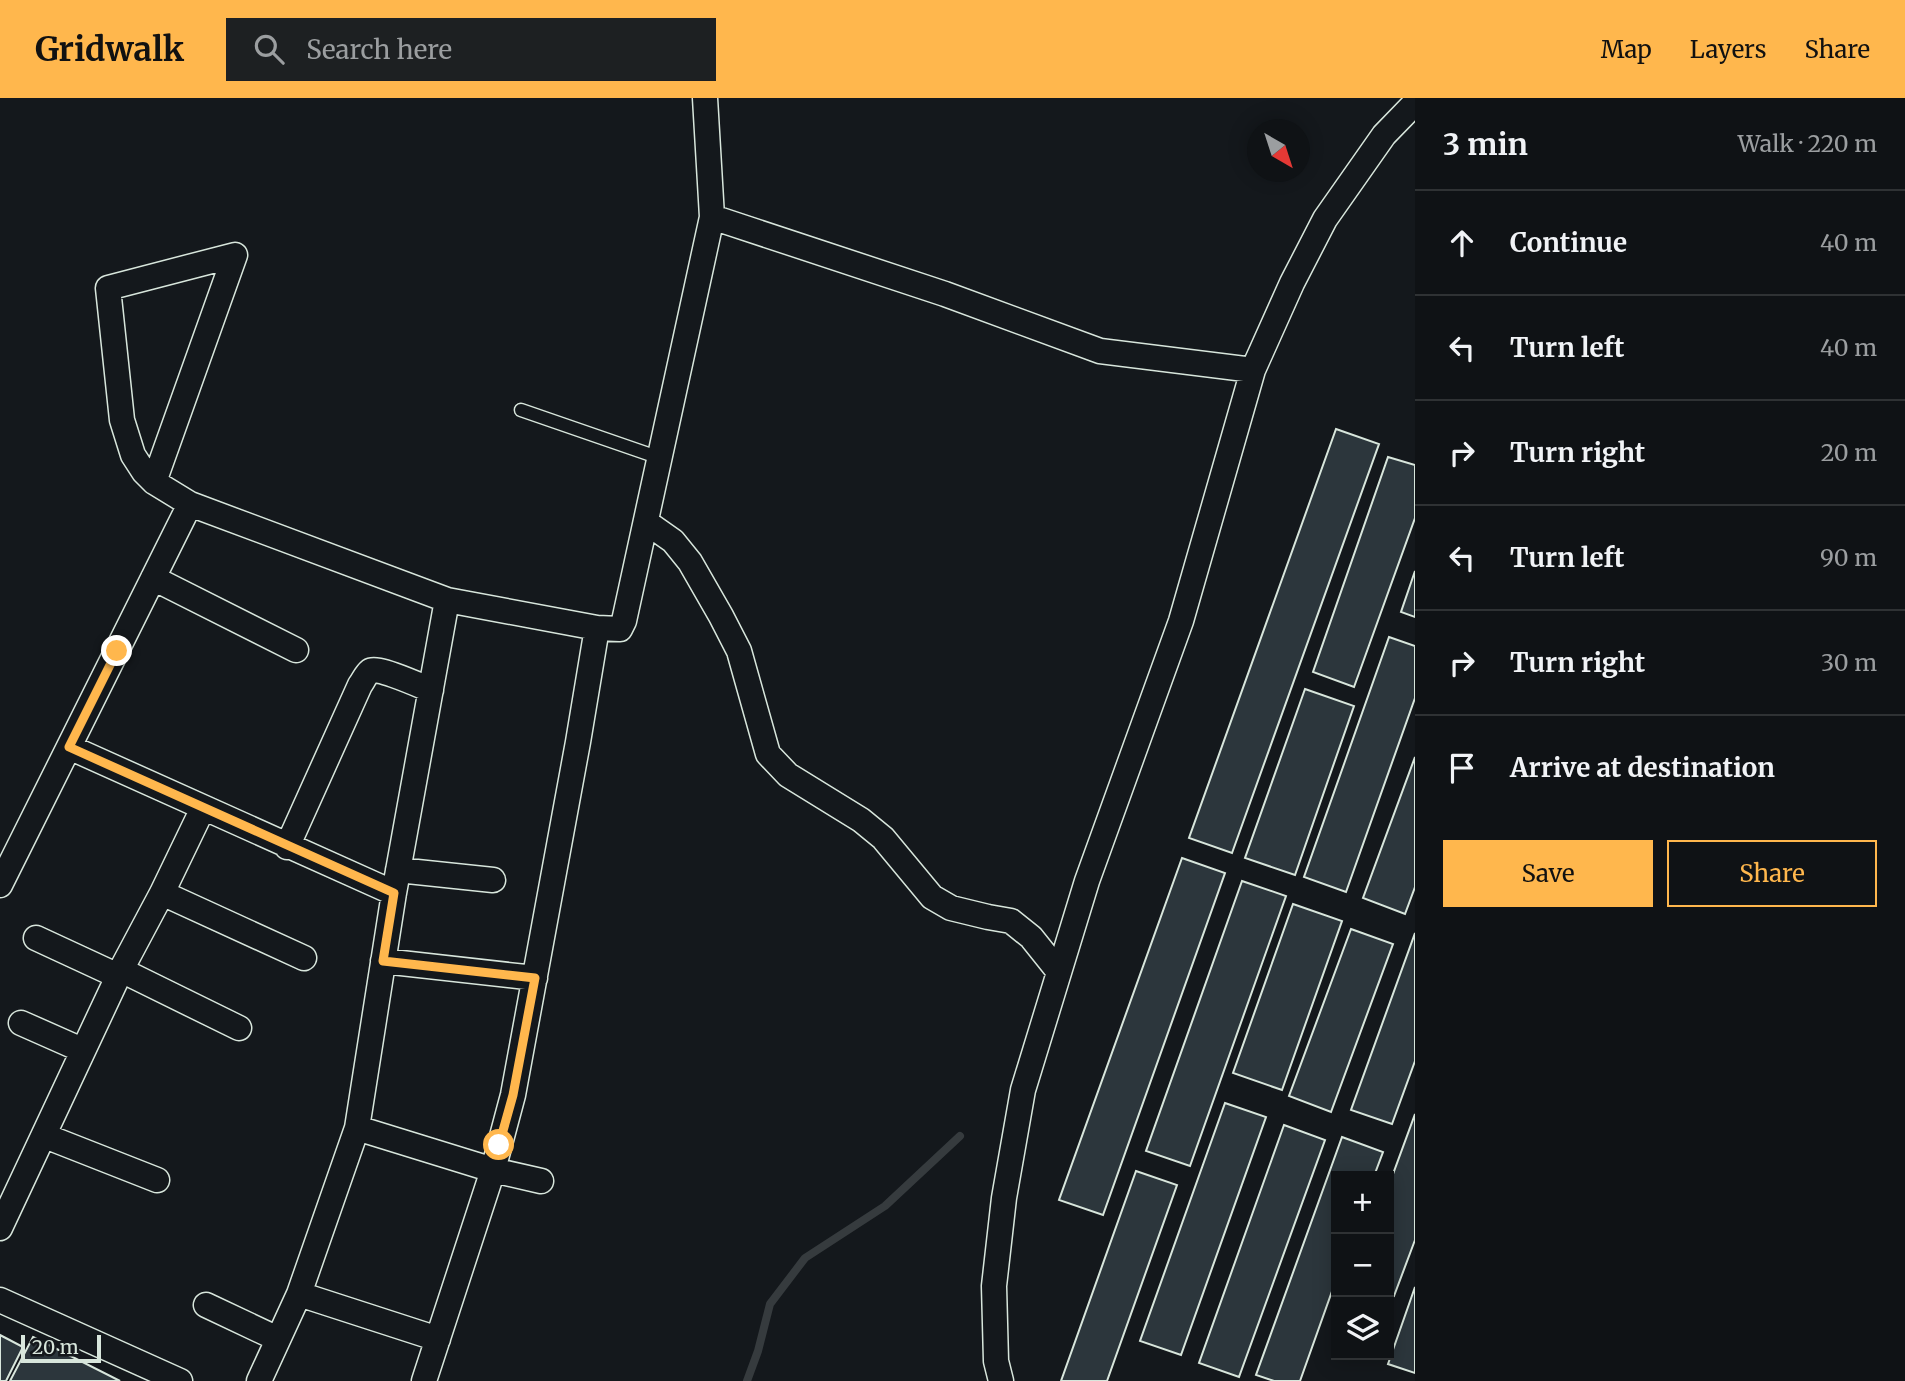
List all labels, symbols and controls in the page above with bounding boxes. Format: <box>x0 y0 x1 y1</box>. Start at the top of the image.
search box <box>226 18 716 81</box>
text: Gridwalk <box>35 29 184 70</box>
icon: search <box>250 30 288 68</box>
text: Search here <box>306 33 452 66</box>
text: Map <box>1601 34 1652 65</box>
text: Layers <box>1690 34 1766 65</box>
text: Share <box>1804 34 1870 65</box>
north arrow <box>1247 119 1310 182</box>
text: 3 min <box>1443 125 1528 163</box>
text: Walk · 220 m <box>1738 129 1877 158</box>
icon: ahead <box>1443 224 1481 262</box>
text: Continue <box>1510 226 1627 259</box>
text: 40 m <box>1820 228 1877 257</box>
icon: left <box>1443 329 1481 367</box>
text: Turn left <box>1510 331 1624 364</box>
text: 40 m <box>1820 333 1877 362</box>
icon: right <box>1443 434 1481 472</box>
text: Turn right <box>1510 436 1645 469</box>
text: 20 m <box>1821 438 1877 467</box>
icon: left <box>1443 539 1481 577</box>
text: Turn left <box>1510 541 1624 574</box>
text: 90 m <box>1820 543 1877 572</box>
route end <box>101 635 132 666</box>
icon: right <box>1443 644 1481 682</box>
text: Turn right <box>1510 646 1645 679</box>
text: 30 m <box>1821 648 1877 677</box>
icon: arrive <box>1443 749 1481 787</box>
text: Arrive at destination <box>1510 751 1775 784</box>
button: Save <box>1443 840 1653 907</box>
button: Share <box>1667 840 1877 907</box>
route start <box>483 1129 514 1160</box>
map controls <box>1331 1171 1394 1360</box>
button: + <box>1331 1171 1394 1234</box>
button: − <box>1331 1234 1394 1297</box>
button: layers <box>1331 1297 1394 1360</box>
scale bar <box>21 1332 102 1364</box>
text: 20 m <box>32 1335 79 1359</box>

